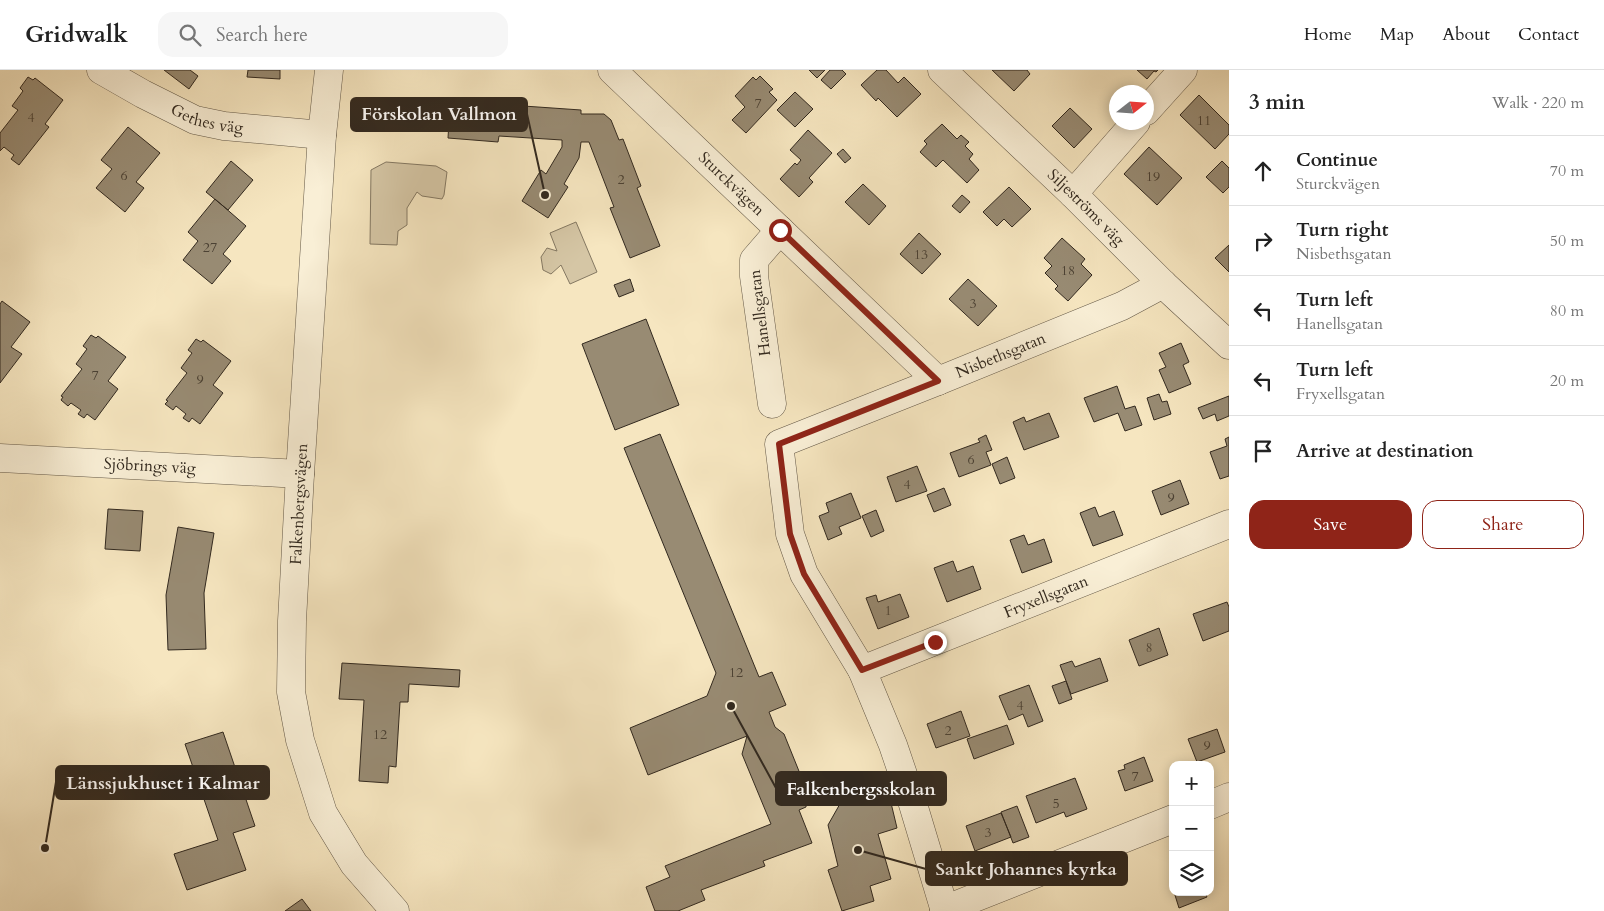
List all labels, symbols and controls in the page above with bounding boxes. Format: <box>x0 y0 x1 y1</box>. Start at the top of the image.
search box <box>158 12 508 57</box>
text: Gridwalk <box>25 18 128 51</box>
icon: search <box>176 21 204 49</box>
text: Search here <box>216 22 308 48</box>
text: Home <box>1304 22 1352 47</box>
text: Map <box>1380 22 1414 47</box>
text: About <box>1442 22 1490 47</box>
text: Contact <box>1518 22 1579 47</box>
north arrow <box>1109 85 1154 130</box>
text: 3 min <box>1249 88 1305 117</box>
text: Walk · 220 m <box>1492 92 1584 114</box>
house number: 7 <box>754 94 762 113</box>
callout: Förskolan Vallmon <box>351 98 527 131</box>
street label: Gethes väg <box>167 99 244 139</box>
text: Förskolan Vallmon <box>361 102 517 127</box>
house number: 4 <box>27 108 35 127</box>
house number: 11 <box>1197 111 1211 130</box>
street label: Sturckvägen <box>693 147 769 221</box>
text: Continue <box>1296 147 1378 173</box>
icon: ahead <box>1249 157 1277 185</box>
text: 70 m <box>1550 160 1584 182</box>
street label: Siljeströms väg <box>1042 164 1130 251</box>
house number: 6 <box>120 166 128 185</box>
house number: 19 <box>1146 167 1160 186</box>
house number: 2 <box>617 170 625 189</box>
text: Sturckvägen <box>1296 173 1380 195</box>
text: Turn right <box>1296 217 1388 243</box>
route start <box>769 219 792 242</box>
icon: right <box>1249 227 1277 255</box>
text: 50 m <box>1550 230 1584 252</box>
house number: 27 <box>203 238 217 257</box>
text: Nisbethsgatan <box>1296 243 1391 265</box>
house number: 13 <box>914 245 928 264</box>
house number: 18 <box>1061 261 1075 280</box>
street label: Hanellsgatan <box>744 268 776 358</box>
text: Turn left <box>1296 287 1373 313</box>
house number: 3 <box>969 294 977 313</box>
icon: left <box>1249 297 1277 325</box>
text: 80 m <box>1550 300 1584 322</box>
text: Hanellsgatan <box>1296 313 1383 335</box>
street label: Nisbethsgatan <box>952 327 1049 384</box>
text: Turn left <box>1296 357 1373 383</box>
house number: 7 <box>91 366 99 385</box>
icon: left <box>1249 367 1277 395</box>
house number: 9 <box>196 370 204 389</box>
text: 20 m <box>1550 370 1584 392</box>
text: Fryxellsgatan <box>1296 383 1385 405</box>
icon: arrive <box>1249 437 1277 465</box>
text: Arrive at destination <box>1296 438 1473 464</box>
street label: Falkenbergsvägen <box>285 443 313 565</box>
house number: 6 <box>967 450 975 469</box>
street label: Sjöbrings väg <box>103 453 196 479</box>
house number: 4 <box>903 475 911 494</box>
house number: 9 <box>1167 488 1175 507</box>
button: Save <box>1249 500 1412 549</box>
button: Share <box>1422 500 1584 549</box>
street label: Fryxellsgatan <box>1001 570 1091 624</box>
house number: 1 <box>884 601 892 620</box>
route end <box>924 631 947 654</box>
house number: 8 <box>1145 638 1153 657</box>
house number: 12 <box>729 663 743 682</box>
house number: 4 <box>1016 696 1024 715</box>
house number: 2 <box>944 721 952 740</box>
house number: 12 <box>373 725 387 744</box>
house number: 9 <box>1203 736 1211 755</box>
map controls <box>1169 761 1214 896</box>
button: + <box>1169 761 1214 806</box>
callout: Länssjukhuset i Kalmar <box>56 766 269 799</box>
house number: 7 <box>1131 767 1139 786</box>
text: Länssjukhuset i Kalmar <box>66 771 260 796</box>
callout: Falkenbergsskolan <box>776 772 946 805</box>
text: Falkenbergsskolan <box>786 777 936 802</box>
house number: 5 <box>1052 794 1060 813</box>
button: − <box>1169 806 1214 851</box>
house number: 3 <box>984 823 992 842</box>
button: layers <box>1169 851 1214 896</box>
callout: Sankt Johannes kyrka <box>926 852 1127 885</box>
text: Sankt Johannes kyrka <box>935 857 1117 882</box>

